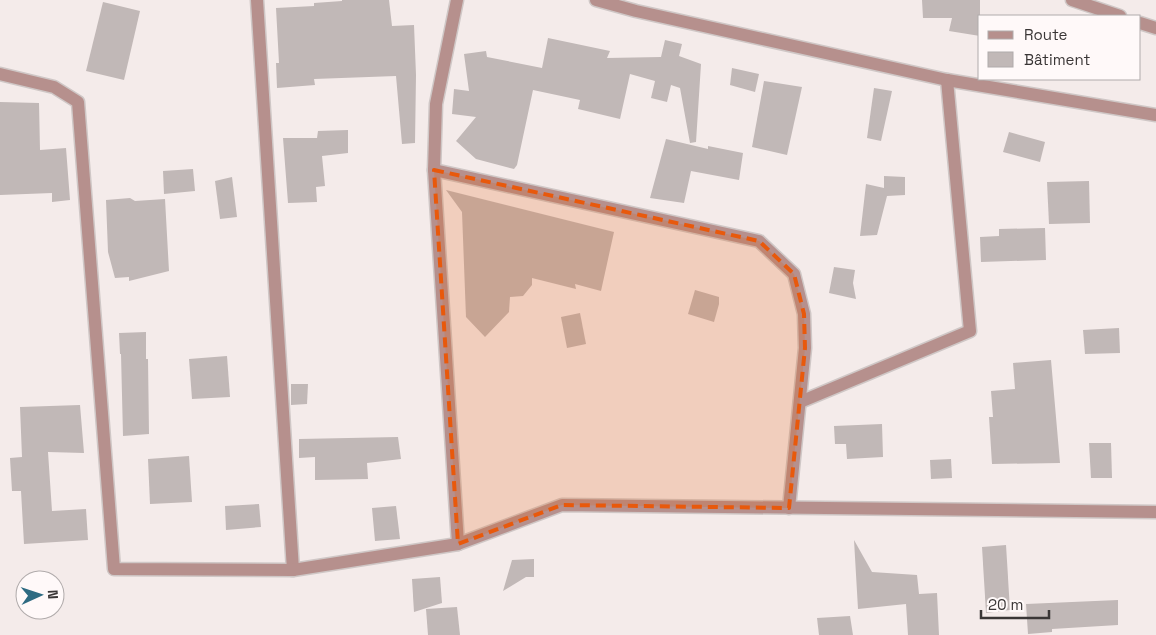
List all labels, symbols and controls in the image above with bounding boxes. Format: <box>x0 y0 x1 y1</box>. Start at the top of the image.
legend <box>978 15 1141 80</box>
text: Route <box>1024 25 1068 44</box>
text: Bâtiment <box>1024 50 1090 69</box>
north arrow <box>15 570 65 620</box>
scale bar <box>981 588 1048 620</box>
text: N <box>44 589 62 599</box>
text: 20 m <box>988 595 1023 614</box>

